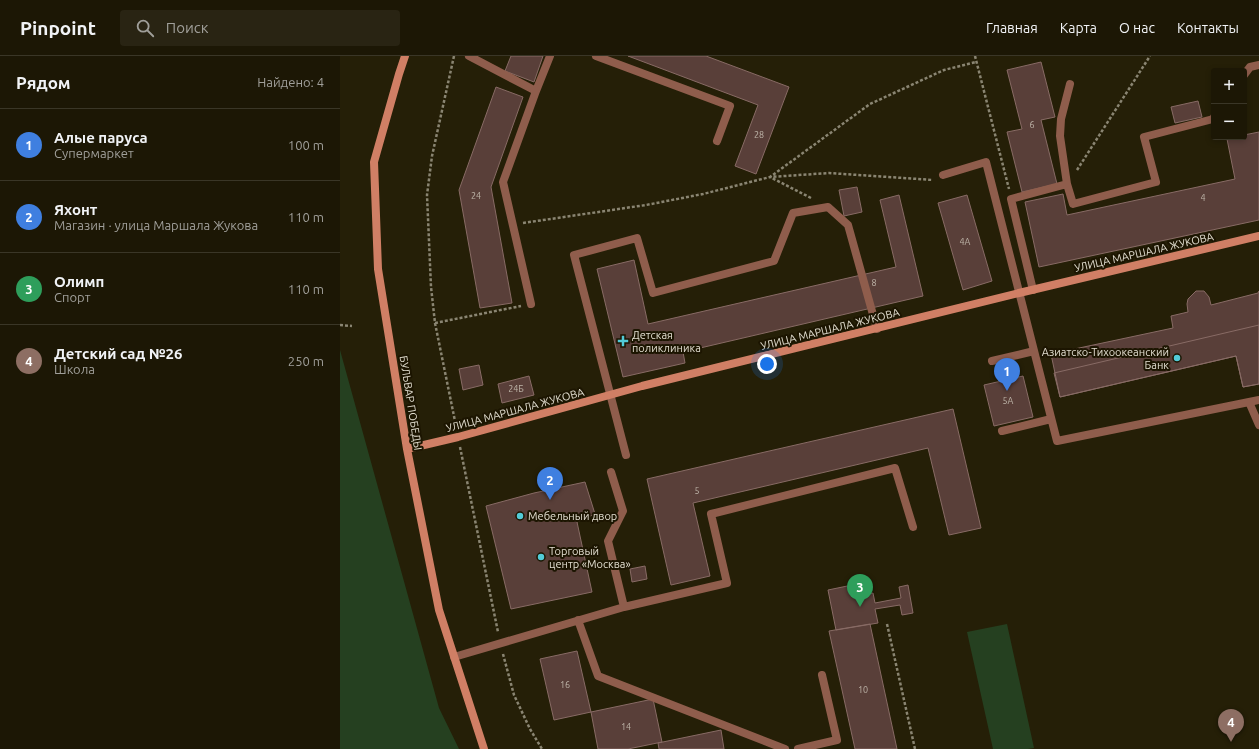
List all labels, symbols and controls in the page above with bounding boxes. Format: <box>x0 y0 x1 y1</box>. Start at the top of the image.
search box <box>120 10 400 46</box>
text: Pinpoint <box>20 17 96 39</box>
icon: search <box>134 17 156 39</box>
text: Поиск <box>166 19 209 36</box>
text: Главная <box>986 20 1038 36</box>
text: Карта <box>1060 20 1097 36</box>
text: О нас <box>1119 20 1155 36</box>
text: Контакты <box>1177 20 1239 36</box>
map controls <box>1211 68 1247 140</box>
button: + <box>1211 68 1247 104</box>
text: Рядом <box>16 73 71 92</box>
text: Найдено: 4 <box>257 75 324 89</box>
button: − <box>1211 104 1247 140</box>
house number: 6 <box>1029 120 1035 130</box>
text: Алые паруса <box>54 129 148 146</box>
house number: 28 <box>754 130 764 140</box>
text: 1 <box>25 138 33 152</box>
text: 100 m <box>288 138 324 152</box>
text: Супермаркет <box>54 146 134 160</box>
house number: 24 <box>471 191 481 201</box>
house number: 4 <box>1200 193 1206 203</box>
text: Яхонт <box>54 201 97 218</box>
text: 2 <box>25 210 33 224</box>
text: 110 m <box>288 210 324 224</box>
text: Магазин · улица Маршала Жукова <box>54 218 258 232</box>
street label: УЛИЦА МАРШАЛА ЖУКОВА <box>1073 230 1216 274</box>
house number: 4А <box>960 237 971 247</box>
text: Олимп <box>54 273 104 290</box>
house number: 8 <box>871 278 877 288</box>
text: 3 <box>25 282 33 296</box>
text: 110 m <box>288 282 324 296</box>
text: Спорт <box>54 290 90 304</box>
street label: УЛИЦА МАРШАЛА ЖУКОВА <box>759 306 901 352</box>
place label: Детская поликлиника <box>632 329 701 354</box>
marker: Детская поликлиника <box>617 335 629 347</box>
text: Детский сад №26 <box>54 345 182 362</box>
place label: Азиатско-Тихоокеанский Банк <box>1042 346 1169 371</box>
marker: Азиатско-Тихоокеанский Банк <box>1172 353 1182 363</box>
text: 4 <box>25 354 33 368</box>
text: 250 m <box>288 354 324 368</box>
your location <box>757 354 777 374</box>
street label: БУЛЬВАР ПОБЕДЫ <box>398 355 424 451</box>
pin: 1 <box>994 358 1020 391</box>
text: Школа <box>54 362 95 376</box>
house number: 24Б <box>508 384 524 394</box>
street label: УЛИЦА МАРШАЛА ЖУКОВА <box>445 386 586 434</box>
house number: 5А <box>1003 396 1014 406</box>
pin: 2 <box>537 467 563 500</box>
house number: 5 <box>694 486 700 496</box>
place label: Мебельный двор <box>528 510 617 522</box>
marker: Мебельный двор <box>515 511 525 521</box>
place label: Торговый центр «Москва» <box>549 545 631 570</box>
marker: Торговый центр «Москва» <box>536 552 546 562</box>
pin: 3 <box>847 574 873 607</box>
house number: 16 <box>560 680 570 690</box>
house number: 10 <box>858 685 868 695</box>
pin: 4 <box>1218 709 1244 742</box>
house number: 14 <box>621 722 631 732</box>

